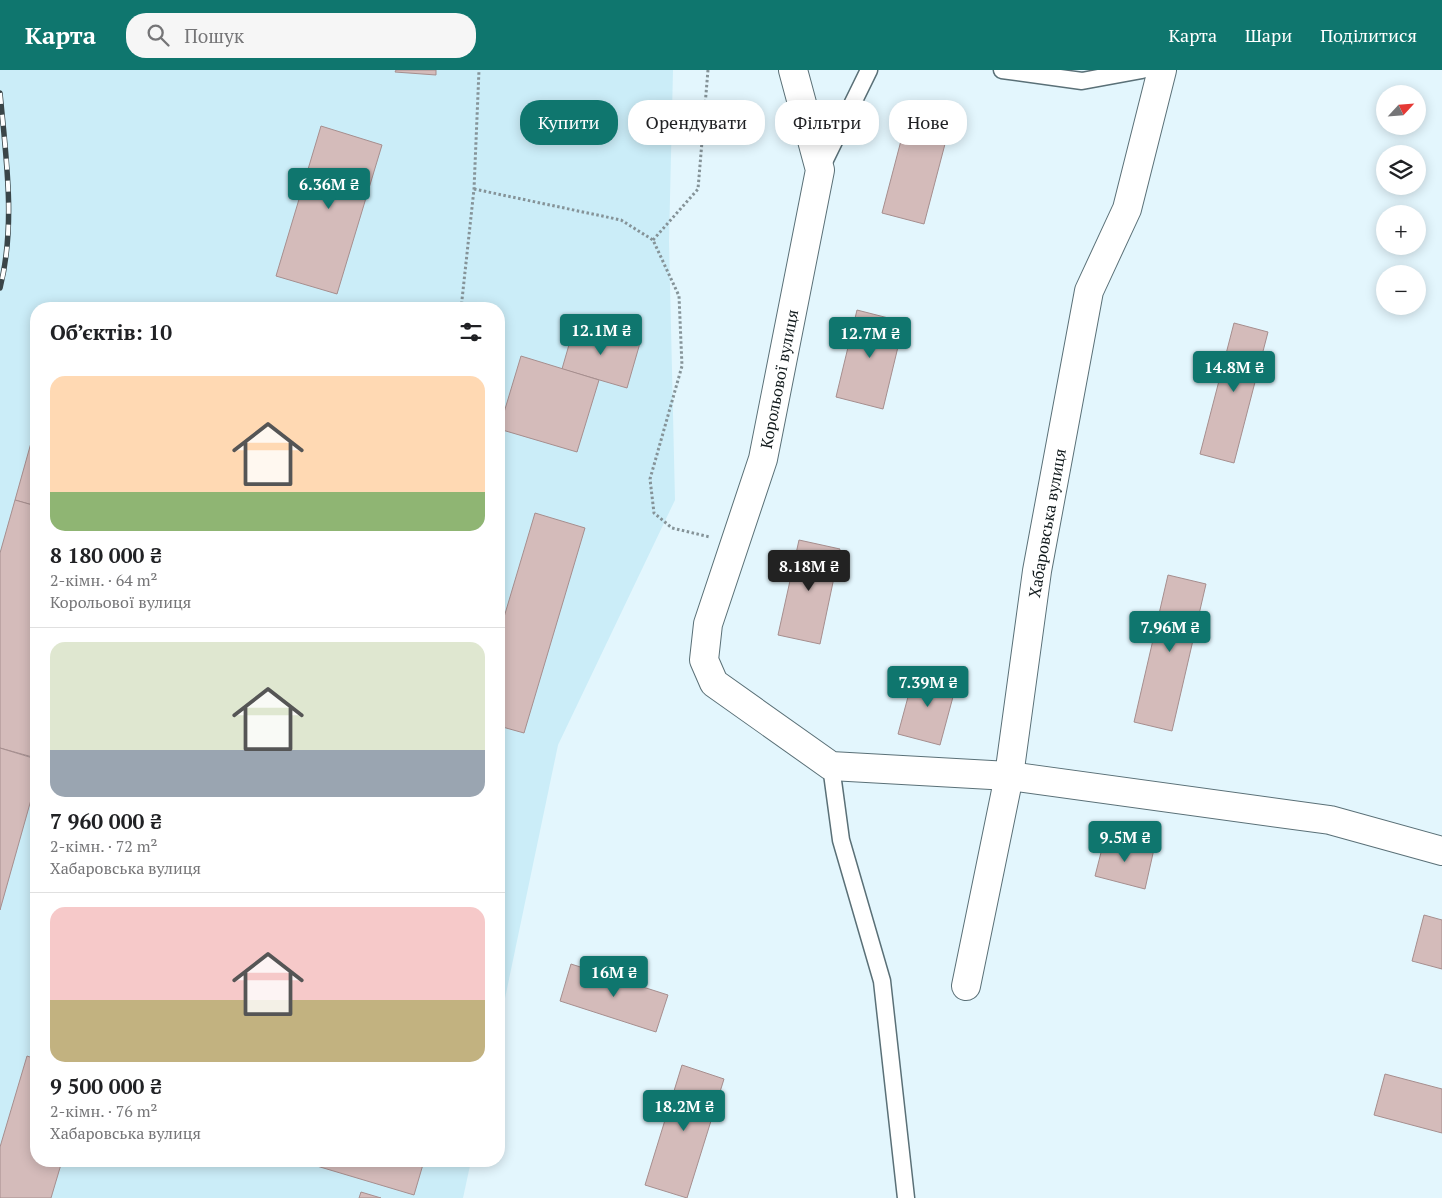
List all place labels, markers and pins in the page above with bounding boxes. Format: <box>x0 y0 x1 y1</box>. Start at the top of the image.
pin: 6.36M ₴ <box>283 168 375 210</box>
pin: 12.1M ₴ <box>555 314 647 356</box>
pin: 12.7M ₴ <box>824 316 916 359</box>
pin: 14.8M ₴ <box>1188 350 1280 393</box>
pin: 8.18M ₴ <box>763 550 855 592</box>
pin: 7.96M ₴ <box>1124 610 1216 653</box>
pin: 7.39M ₴ <box>882 666 974 708</box>
pin: 9.5M ₴ <box>1084 820 1166 863</box>
pin: 16M ₴ <box>579 956 649 998</box>
pin: 18.2M ₴ <box>638 1090 730 1132</box>

